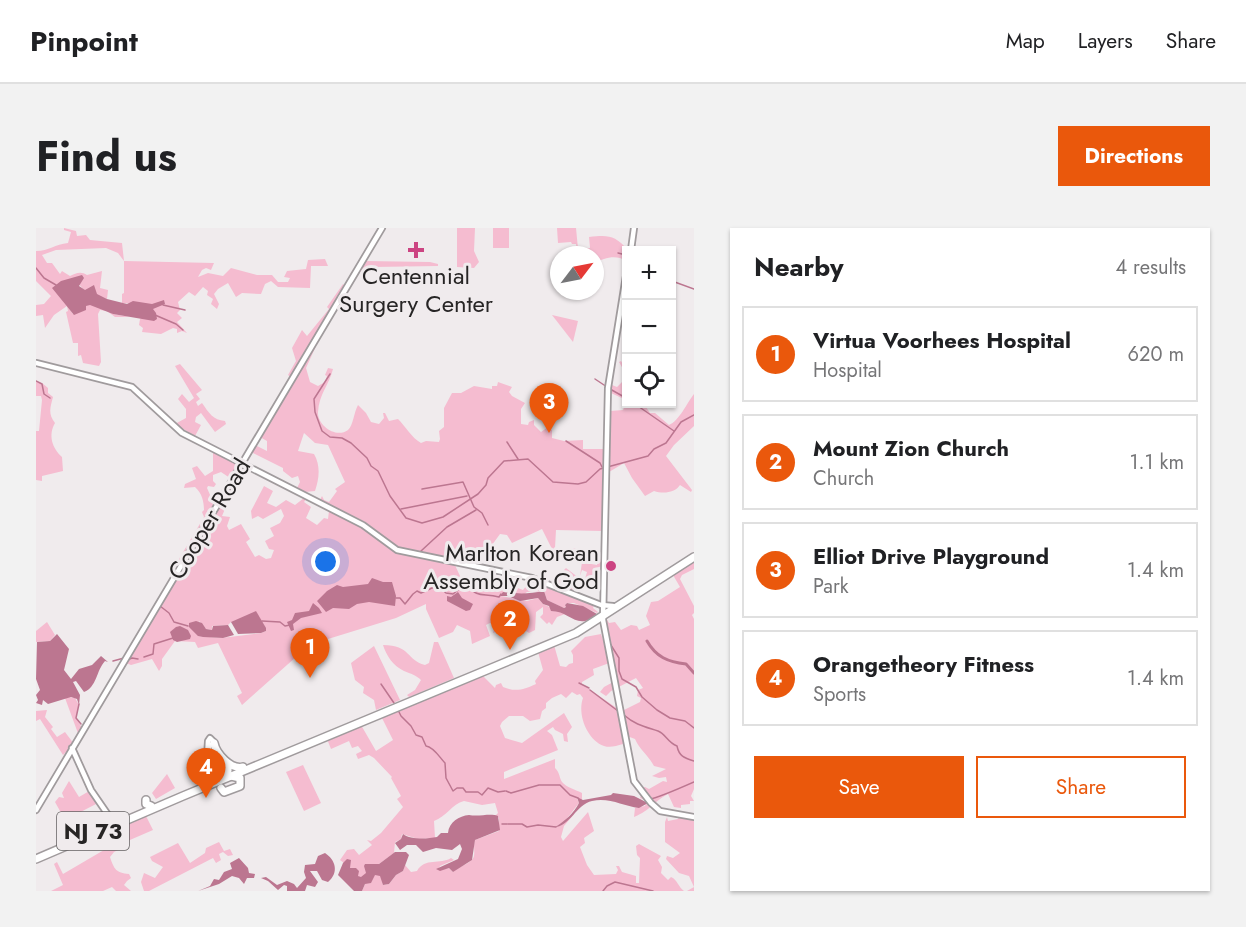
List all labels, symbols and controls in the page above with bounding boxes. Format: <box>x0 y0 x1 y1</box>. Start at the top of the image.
text: Pinpoint <box>30 21 138 62</box>
text: Map <box>1006 26 1045 56</box>
text: Layers <box>1078 26 1133 56</box>
text: Share <box>1166 26 1216 56</box>
text: Find us <box>36 126 177 187</box>
button: Directions <box>1058 126 1210 186</box>
marker: Centennial Surgery Center <box>407 241 425 259</box>
north arrow <box>550 246 604 300</box>
map controls <box>622 246 676 408</box>
button: + <box>622 246 676 300</box>
text: Nearby <box>754 248 843 286</box>
text: 4 results <box>1115 253 1186 282</box>
place label: Centennial Surgery Center <box>339 258 494 321</box>
button: − <box>622 300 676 354</box>
text: Virtua Voorhees Hospital <box>813 324 1071 356</box>
text: 1 <box>770 340 781 369</box>
text: 620 m <box>1128 340 1184 369</box>
button: locate <box>622 354 676 408</box>
text: Hospital <box>813 356 882 385</box>
pin: 3 <box>530 384 568 433</box>
text: Mount Zion Church <box>813 432 1009 464</box>
text: 2 <box>769 448 782 477</box>
text: 1.1 km <box>1130 448 1184 477</box>
street label: Cooper Road <box>159 452 259 586</box>
text: Church <box>813 464 874 493</box>
place label: Marlton Korean Assembly of God <box>423 535 599 598</box>
text: Elliot Drive Playground <box>813 540 1049 572</box>
your location <box>311 547 340 576</box>
text: 3 <box>769 556 782 585</box>
text: 1.4 km <box>1127 556 1184 585</box>
marker: Marlton Korean Assembly of God <box>604 559 618 573</box>
text: Park <box>813 572 849 601</box>
pin: 2 <box>490 600 530 650</box>
pin: 1 <box>290 628 330 678</box>
text: Orangetheory Fitness <box>813 648 1034 680</box>
text: 4 <box>769 664 782 693</box>
text: 1.4 km <box>1127 664 1184 693</box>
text: Sports <box>813 680 866 709</box>
pin: 4 <box>186 748 226 798</box>
button: Save <box>754 756 964 818</box>
button: Share <box>976 756 1186 818</box>
road number: NJ 73 <box>57 812 129 850</box>

